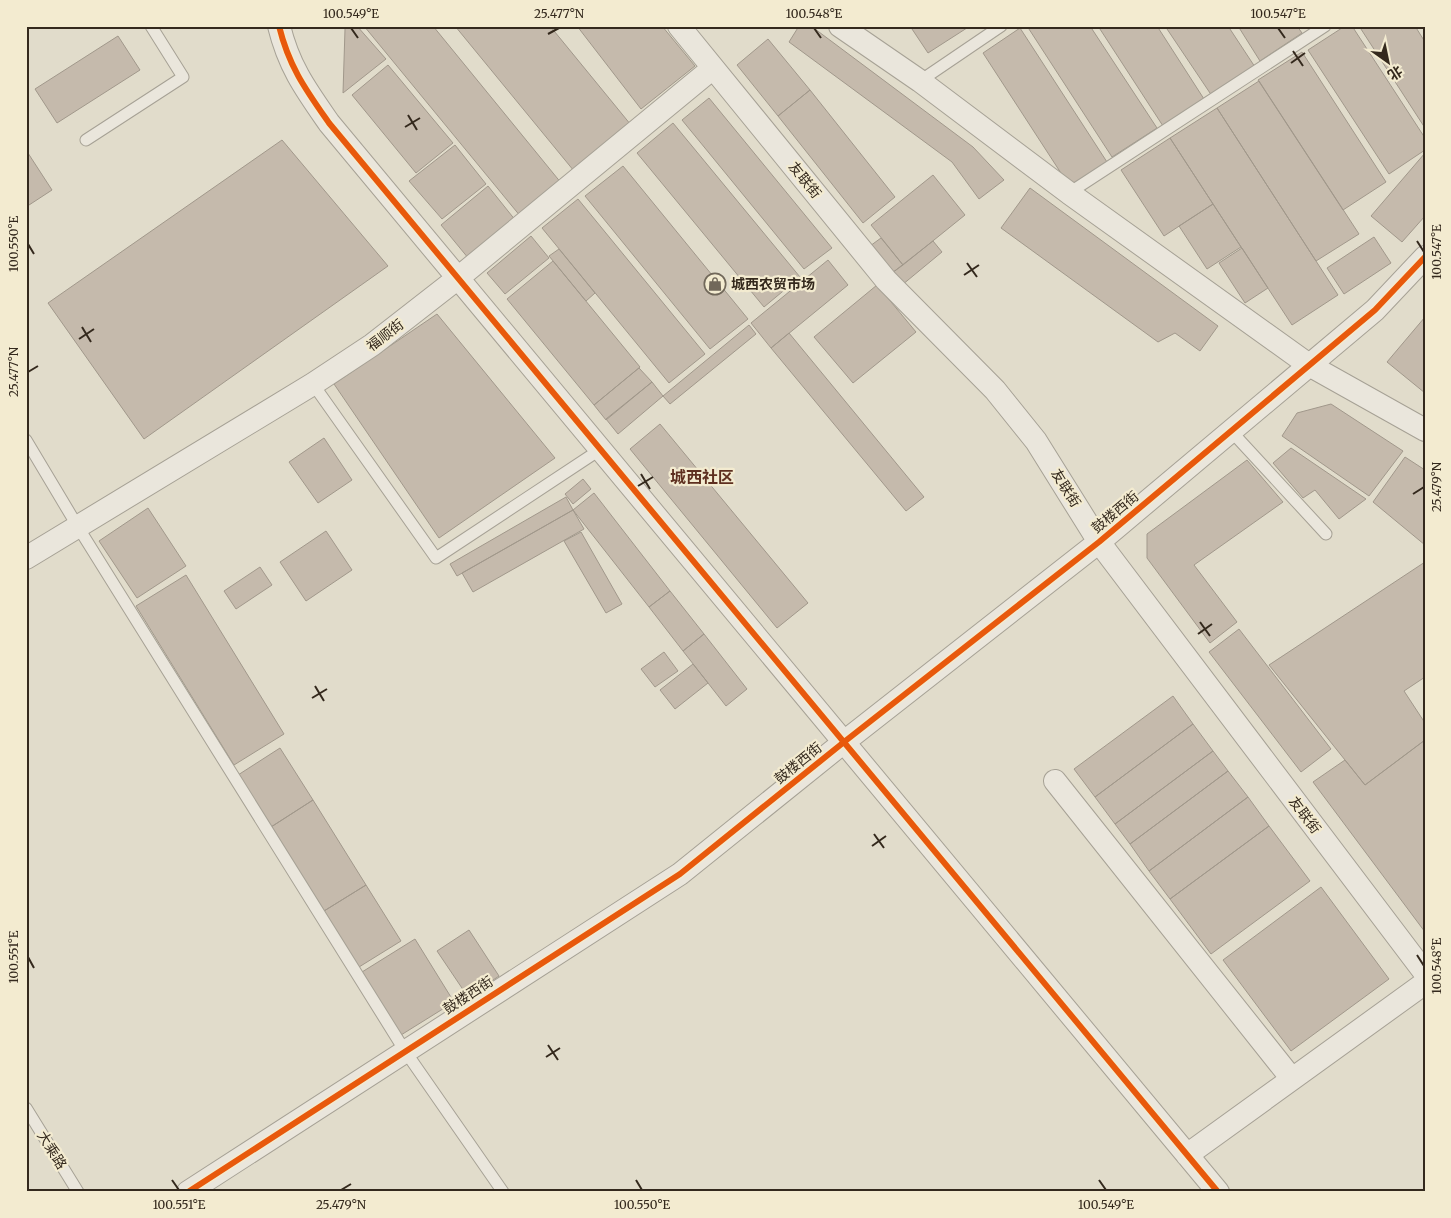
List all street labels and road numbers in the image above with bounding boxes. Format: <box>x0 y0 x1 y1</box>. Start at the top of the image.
street label: 友联街 <box>785 158 825 202</box>
street label: 福顺街 <box>363 315 407 355</box>
street label: 友联街 <box>1047 465 1085 511</box>
street label: 鼓楼西街 <box>1088 487 1142 537</box>
street label: 鼓楼西街 <box>771 738 825 788</box>
street label: 友联街 <box>1285 793 1325 837</box>
street label: 鼓楼西街 <box>440 972 496 1018</box>
street label: 大乘路 <box>33 1127 71 1173</box>

